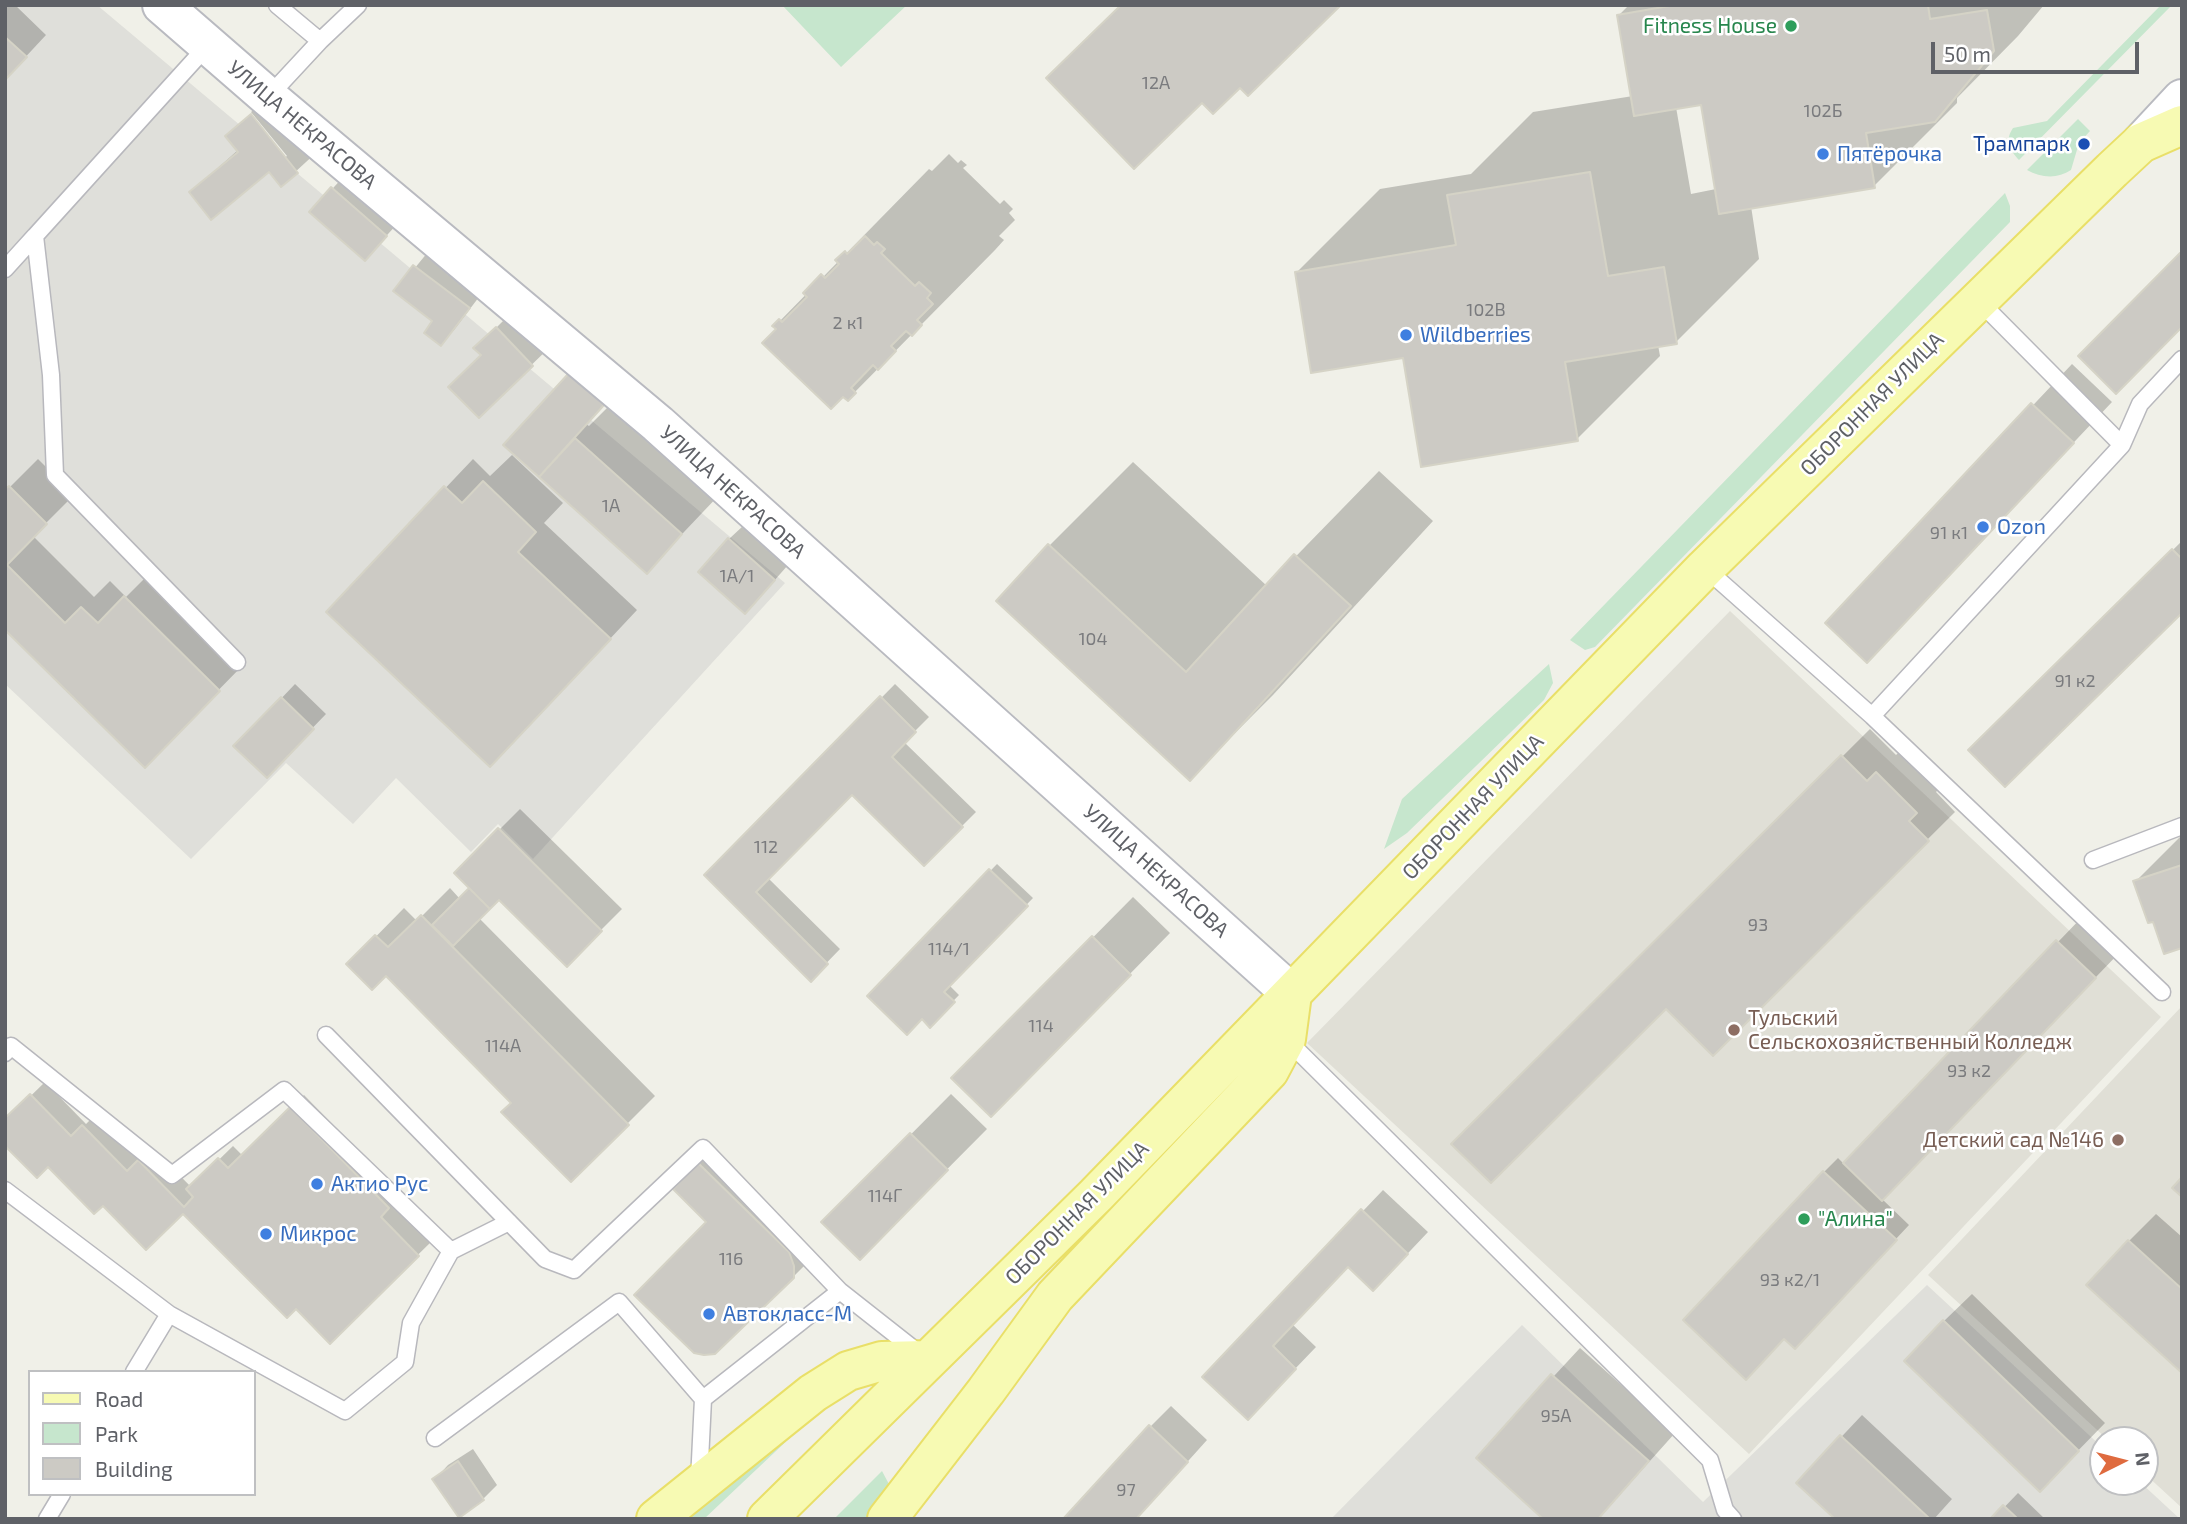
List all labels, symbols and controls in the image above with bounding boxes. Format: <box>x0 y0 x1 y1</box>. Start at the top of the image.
place label: Fitness House <box>1643 13 1777 39</box>
marker: Fitness House <box>1783 18 1799 34</box>
scale bar <box>1935 28 2143 72</box>
text: 50 m <box>1944 41 1991 66</box>
street label: УЛИЦА НЕКРАСОВА <box>222 55 382 195</box>
house number: 12А <box>1142 72 1170 94</box>
house number: 102Б <box>1804 100 1842 122</box>
place label: Трампарк <box>1973 131 2070 157</box>
marker: Трампарк <box>2076 136 2092 152</box>
place label: Пятёрочка <box>1837 141 1942 167</box>
marker: Пятёрочка <box>1815 146 1831 162</box>
house number: 102В <box>1466 299 1506 321</box>
house number: 2 к1 <box>833 312 863 334</box>
place label: Wildberries <box>1420 322 1531 348</box>
marker: Wildberries <box>1398 327 1414 343</box>
street label: ОБОРОННАЯ УЛИЦА <box>1795 327 1949 481</box>
street label: УЛИЦА НЕКРАСОВА <box>655 420 811 564</box>
house number: 1А <box>602 495 620 517</box>
place label: Ozon <box>1997 514 2046 540</box>
marker: Ozon <box>1975 519 1991 535</box>
house number: 91 к1 <box>1930 522 1968 544</box>
house number: 1А/1 <box>720 565 754 587</box>
house number: 104 <box>1078 628 1108 650</box>
house number: 91 к2 <box>2054 670 2096 692</box>
street label: ОБОРОННАЯ УЛИЦА <box>1397 729 1549 885</box>
street label: УЛИЦА НЕКРАСОВА <box>1078 799 1234 943</box>
house number: 112 <box>754 836 778 858</box>
house number: 93 <box>1748 914 1768 936</box>
house number: 114/1 <box>928 938 970 960</box>
place label: Тульский Сельскохозяйственный Колледж <box>1748 1005 2072 1055</box>
house number: 114 <box>1028 1015 1054 1037</box>
marker: Тульский Сельскохозяйственный Колледж <box>1726 1022 1742 1038</box>
house number: 114А <box>485 1035 521 1057</box>
house number: 93 к2 <box>1947 1060 1991 1082</box>
place label: Детский сад №146 <box>1923 1127 2104 1153</box>
marker: Детский сад №146 <box>2110 1132 2126 1148</box>
street label: ОБОРОННАЯ УЛИЦА <box>1000 1136 1154 1290</box>
place label: Актио Рус <box>331 1171 428 1197</box>
marker: Актио Рус <box>309 1176 325 1192</box>
house number: 114Г <box>868 1185 902 1207</box>
place label: "Алина" <box>1818 1206 1893 1232</box>
marker: "Алина" <box>1796 1211 1812 1227</box>
place label: Микрос <box>280 1221 357 1247</box>
marker: Микрос <box>258 1226 274 1242</box>
house number: 116 <box>719 1248 743 1270</box>
house number: 93 к2/1 <box>1760 1269 1820 1291</box>
place label: Автокласс-М <box>723 1301 852 1327</box>
marker: Автокласс-М <box>701 1306 717 1322</box>
legend <box>28 1370 256 1496</box>
text: Road <box>95 1386 143 1411</box>
house number: 95А <box>1540 1405 1572 1427</box>
text: Park <box>95 1421 138 1446</box>
north arrow <box>2089 1426 2159 1496</box>
text: N <box>2131 1451 2156 1467</box>
text: Building <box>95 1456 173 1481</box>
house number: 97 <box>1116 1479 1136 1501</box>

